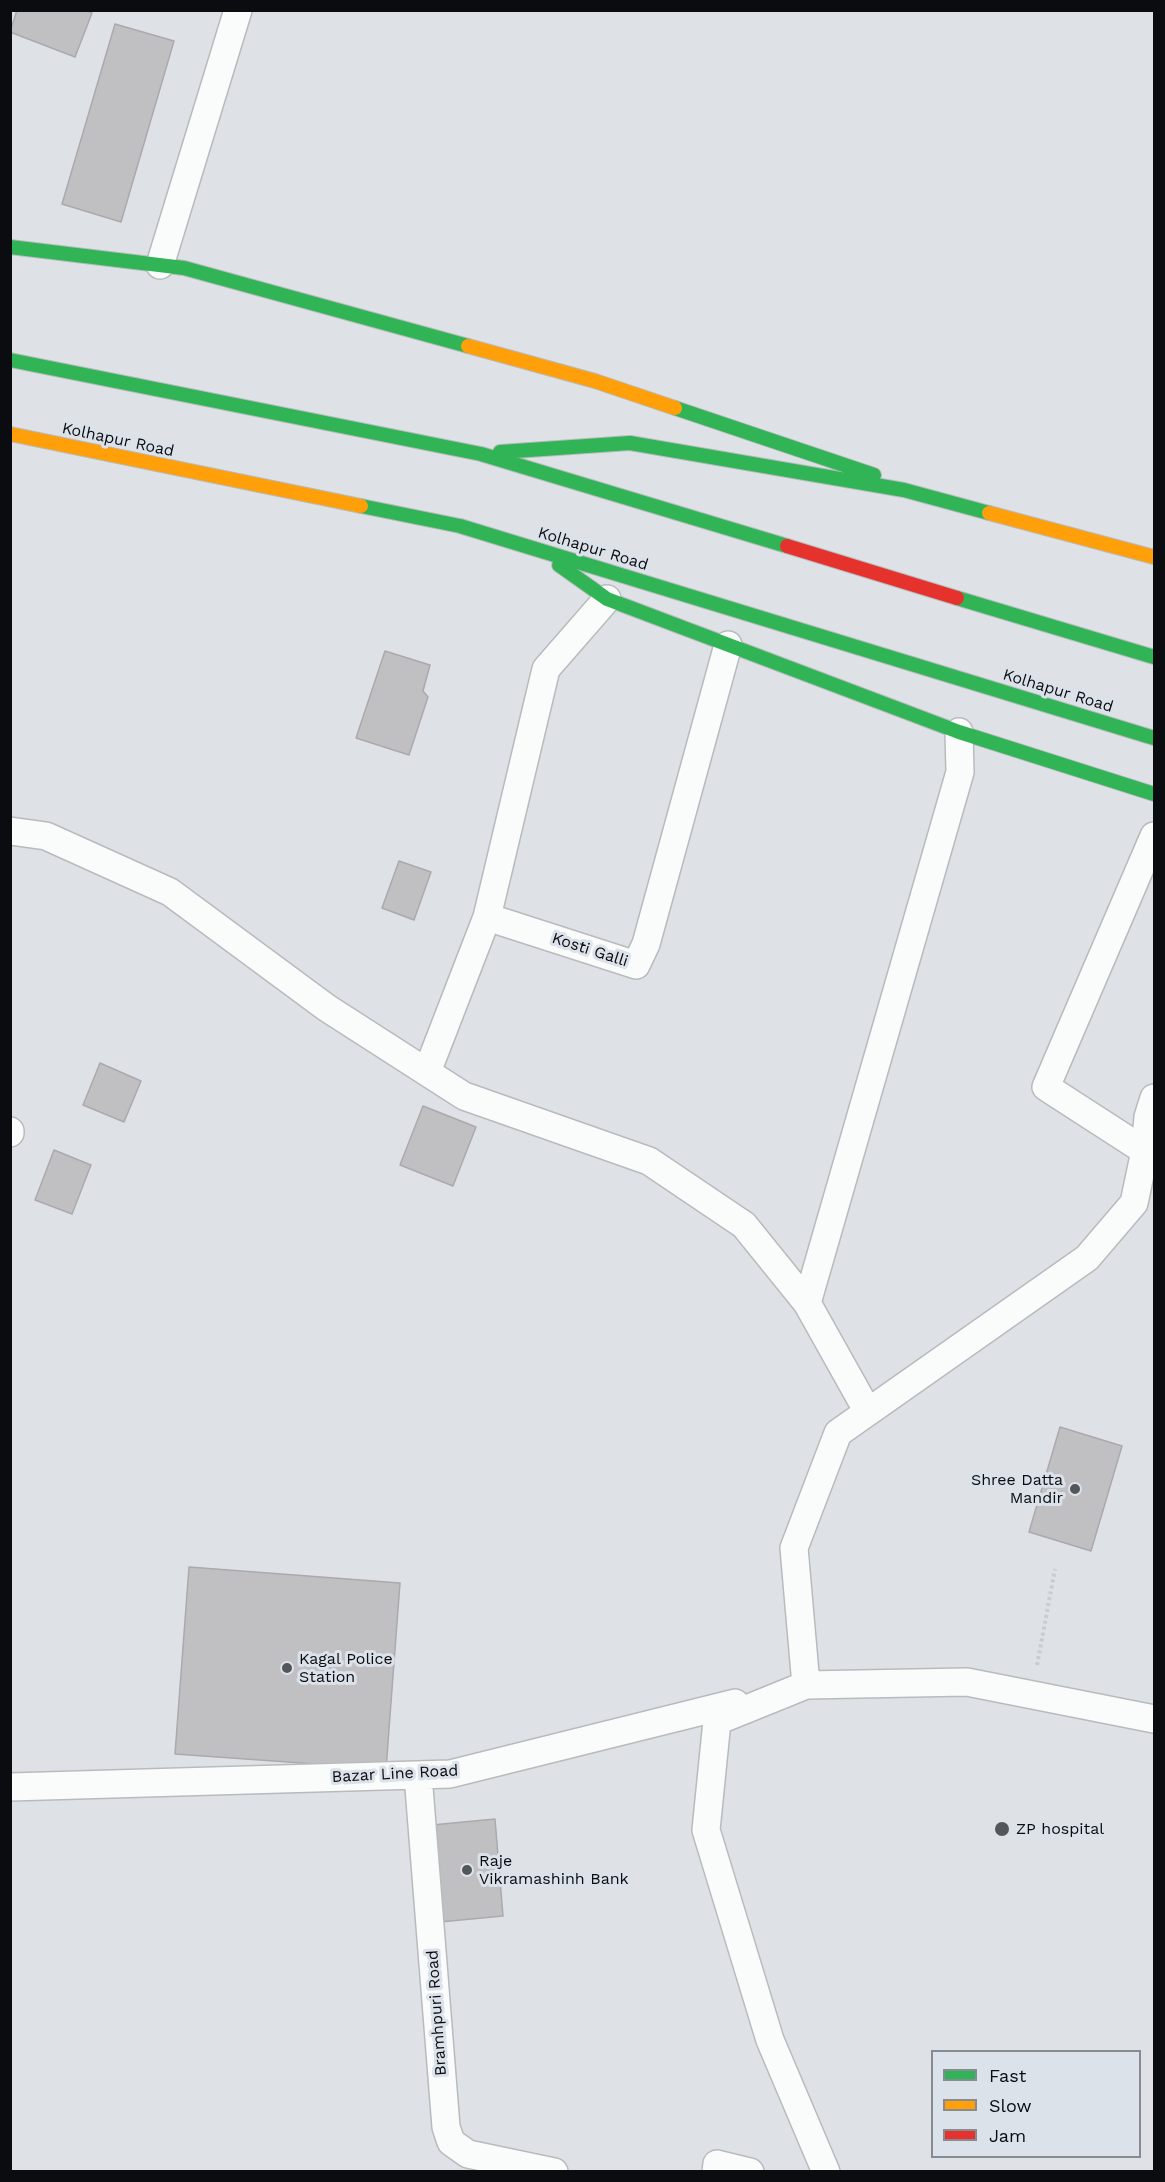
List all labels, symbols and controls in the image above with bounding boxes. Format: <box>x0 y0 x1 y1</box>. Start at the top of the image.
street label: Kolhapur Road <box>60 419 176 461</box>
street label: Kolhapur Road <box>536 523 650 575</box>
street label: Kolhapur Road <box>1001 665 1115 717</box>
street label: Kosti Galli <box>549 929 631 971</box>
place label: Shree Datta Mandir <box>971 1470 1063 1508</box>
marker: Shree Datta Mandir <box>1068 1482 1082 1496</box>
place label: Kagal Police Station <box>299 1649 393 1687</box>
marker: Kagal Police Station <box>280 1661 294 1675</box>
street label: Bazar Line Road <box>331 1761 459 1787</box>
place label: ZP hospital <box>1016 1819 1104 1839</box>
marker: ZP hospital <box>993 1820 1011 1838</box>
place label: Raje Vikramashinh Bank <box>479 1851 629 1889</box>
marker: Raje Vikramashinh Bank <box>460 1863 474 1877</box>
street label: Bramhpuri Road <box>423 1949 451 2077</box>
legend <box>931 2050 1141 2158</box>
text: Fast <box>989 2065 1026 2086</box>
text: Slow <box>989 2095 1032 2116</box>
text: Jam <box>989 2125 1026 2146</box>

